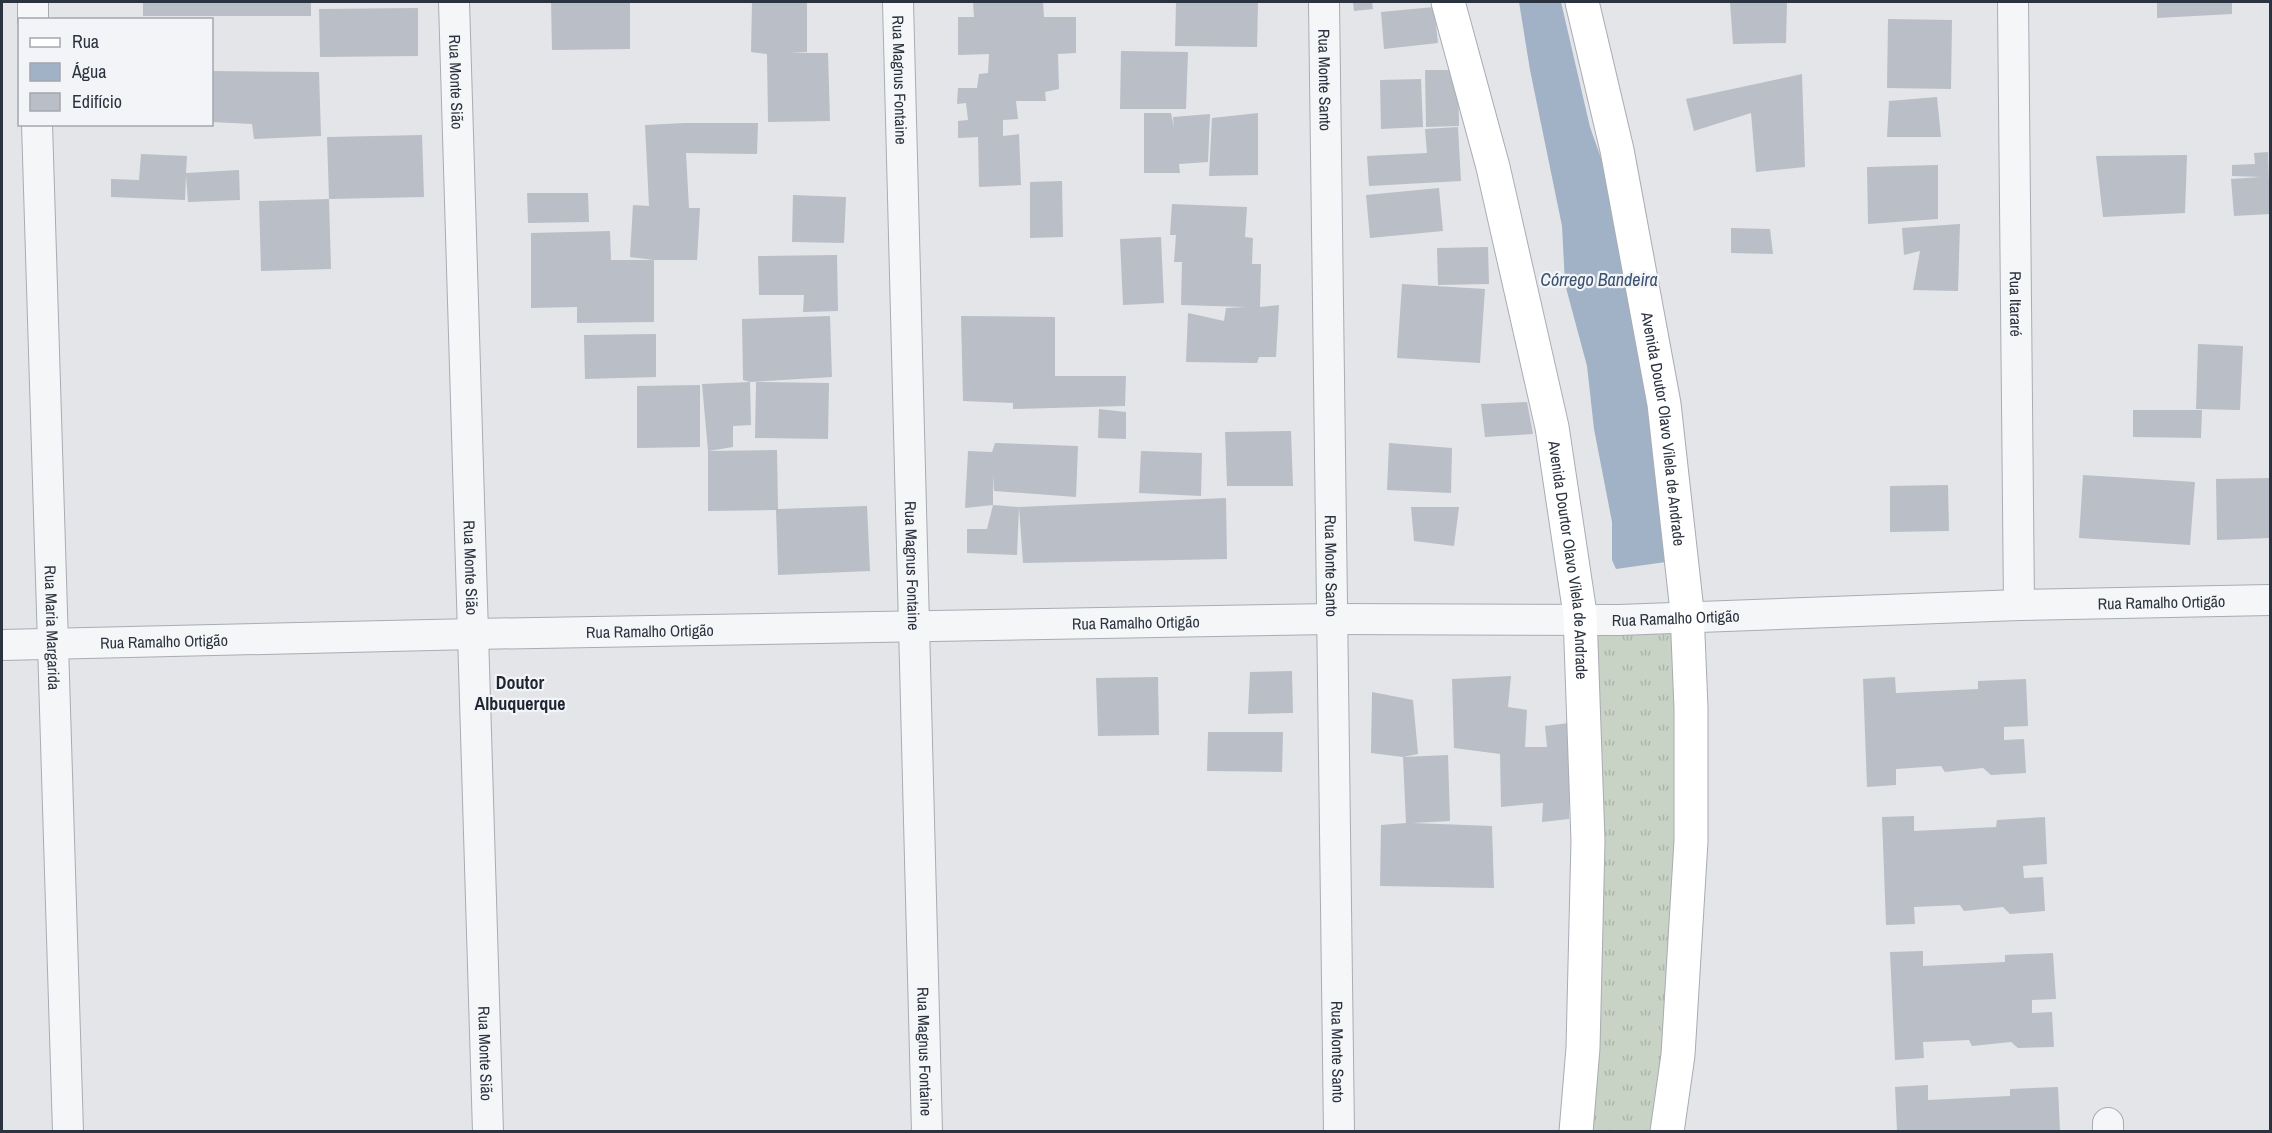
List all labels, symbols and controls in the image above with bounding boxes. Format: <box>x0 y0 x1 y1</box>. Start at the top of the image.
street label: Rua Magnus Fontaine <box>887 15 913 145</box>
legend <box>18 18 213 126</box>
text: Rua <box>72 29 99 54</box>
street label: Rua Monte Santo <box>1313 29 1337 131</box>
street label: Rua Monte Sião <box>444 34 469 130</box>
text: Água <box>71 59 106 84</box>
text: Edifício <box>72 89 122 114</box>
water label: Córrego Bandeira <box>1540 267 1658 292</box>
street label: Rua Itararé <box>2005 271 2027 337</box>
street label: Avenida Doutor Olavo Vilela de Andrade <box>1636 309 1691 547</box>
street label: Avenida Dourtor Olavo Vilela de Andrade <box>1543 438 1593 680</box>
street label: Rua Magnus Fontaine <box>900 501 925 631</box>
street label: Rua Monte Santo <box>1320 515 1343 617</box>
street label: Rua Monte Sião <box>459 520 483 615</box>
street label: Rua Maria Margarida <box>40 565 65 691</box>
street label: Rua Ramalho Ortigão <box>2097 590 2225 614</box>
street label: Rua Ramalho Ortigão <box>1612 604 1740 631</box>
street label: Rua Ramalho Ortigão <box>1072 610 1200 635</box>
street label: Rua Ramalho Ortigão <box>586 619 714 643</box>
street label: Rua Ramalho Ortigão <box>100 629 228 654</box>
district label: Doutor Albuquerque <box>474 670 566 716</box>
street label: Rua Magnus Fontaine <box>912 987 938 1117</box>
street label: Rua Monte Santo <box>1326 1001 1350 1103</box>
street label: Rua Monte Sião <box>473 1006 498 1101</box>

